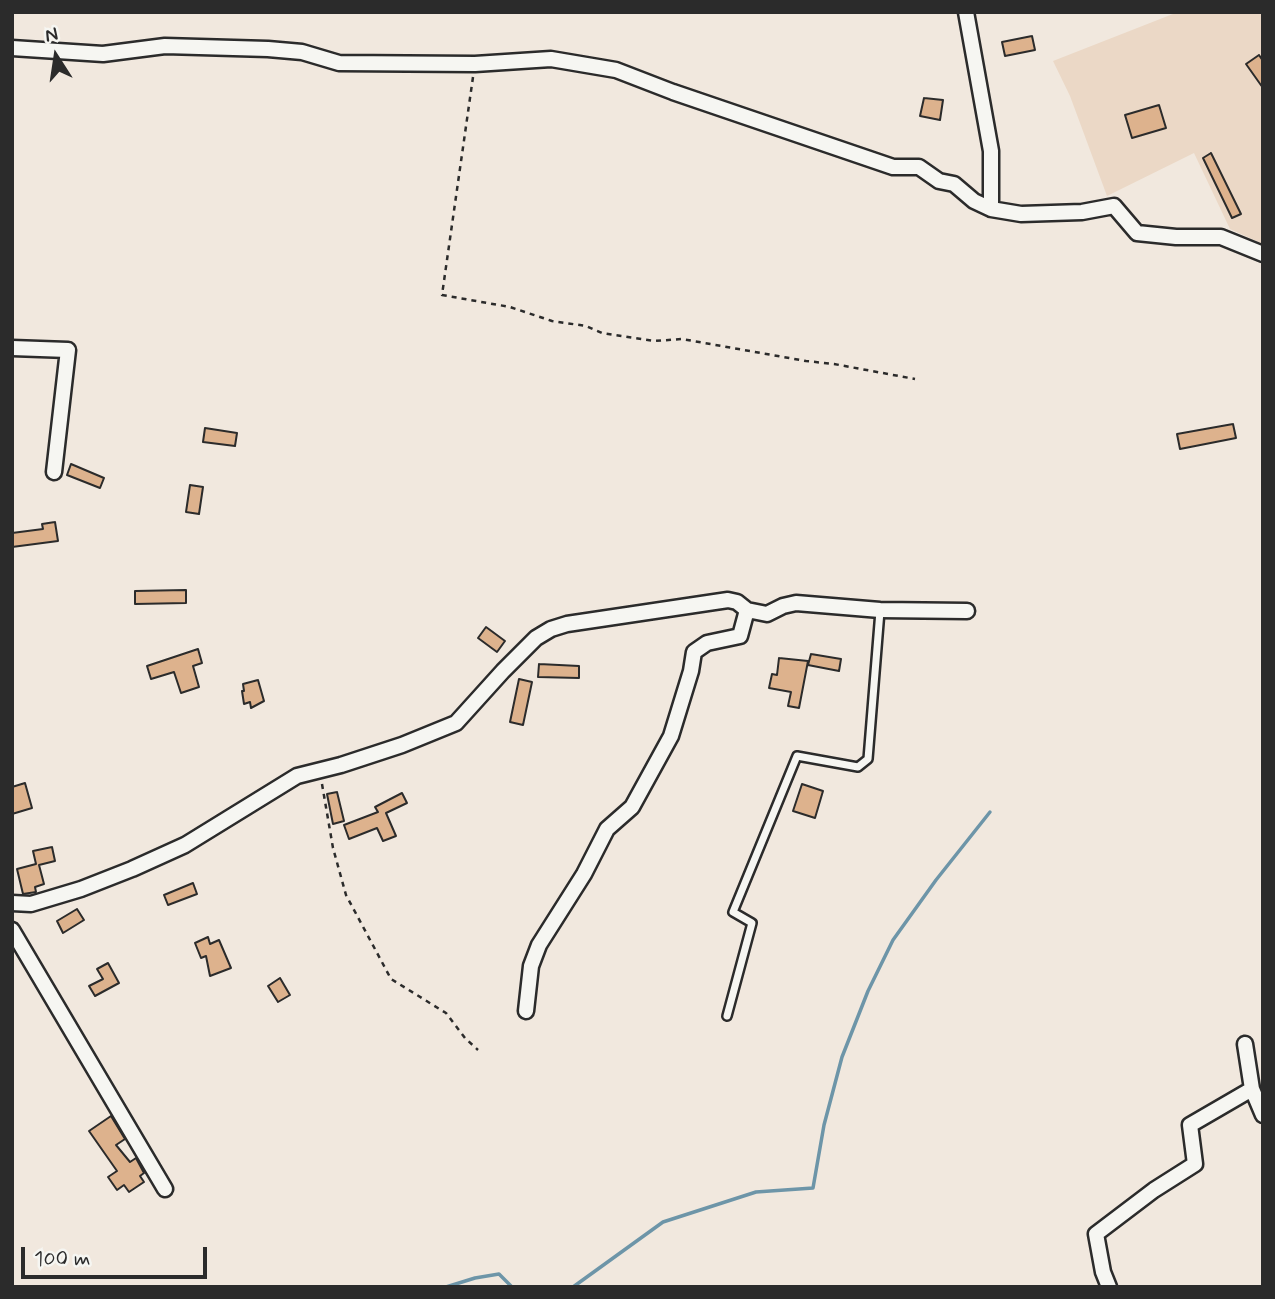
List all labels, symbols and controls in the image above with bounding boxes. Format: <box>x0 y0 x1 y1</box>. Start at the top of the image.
north arrow <box>21 21 91 91</box>
text: N <box>43 21 60 49</box>
scale bar <box>24 1232 210 1276</box>
text: 100 m <box>34 1245 90 1273</box>

